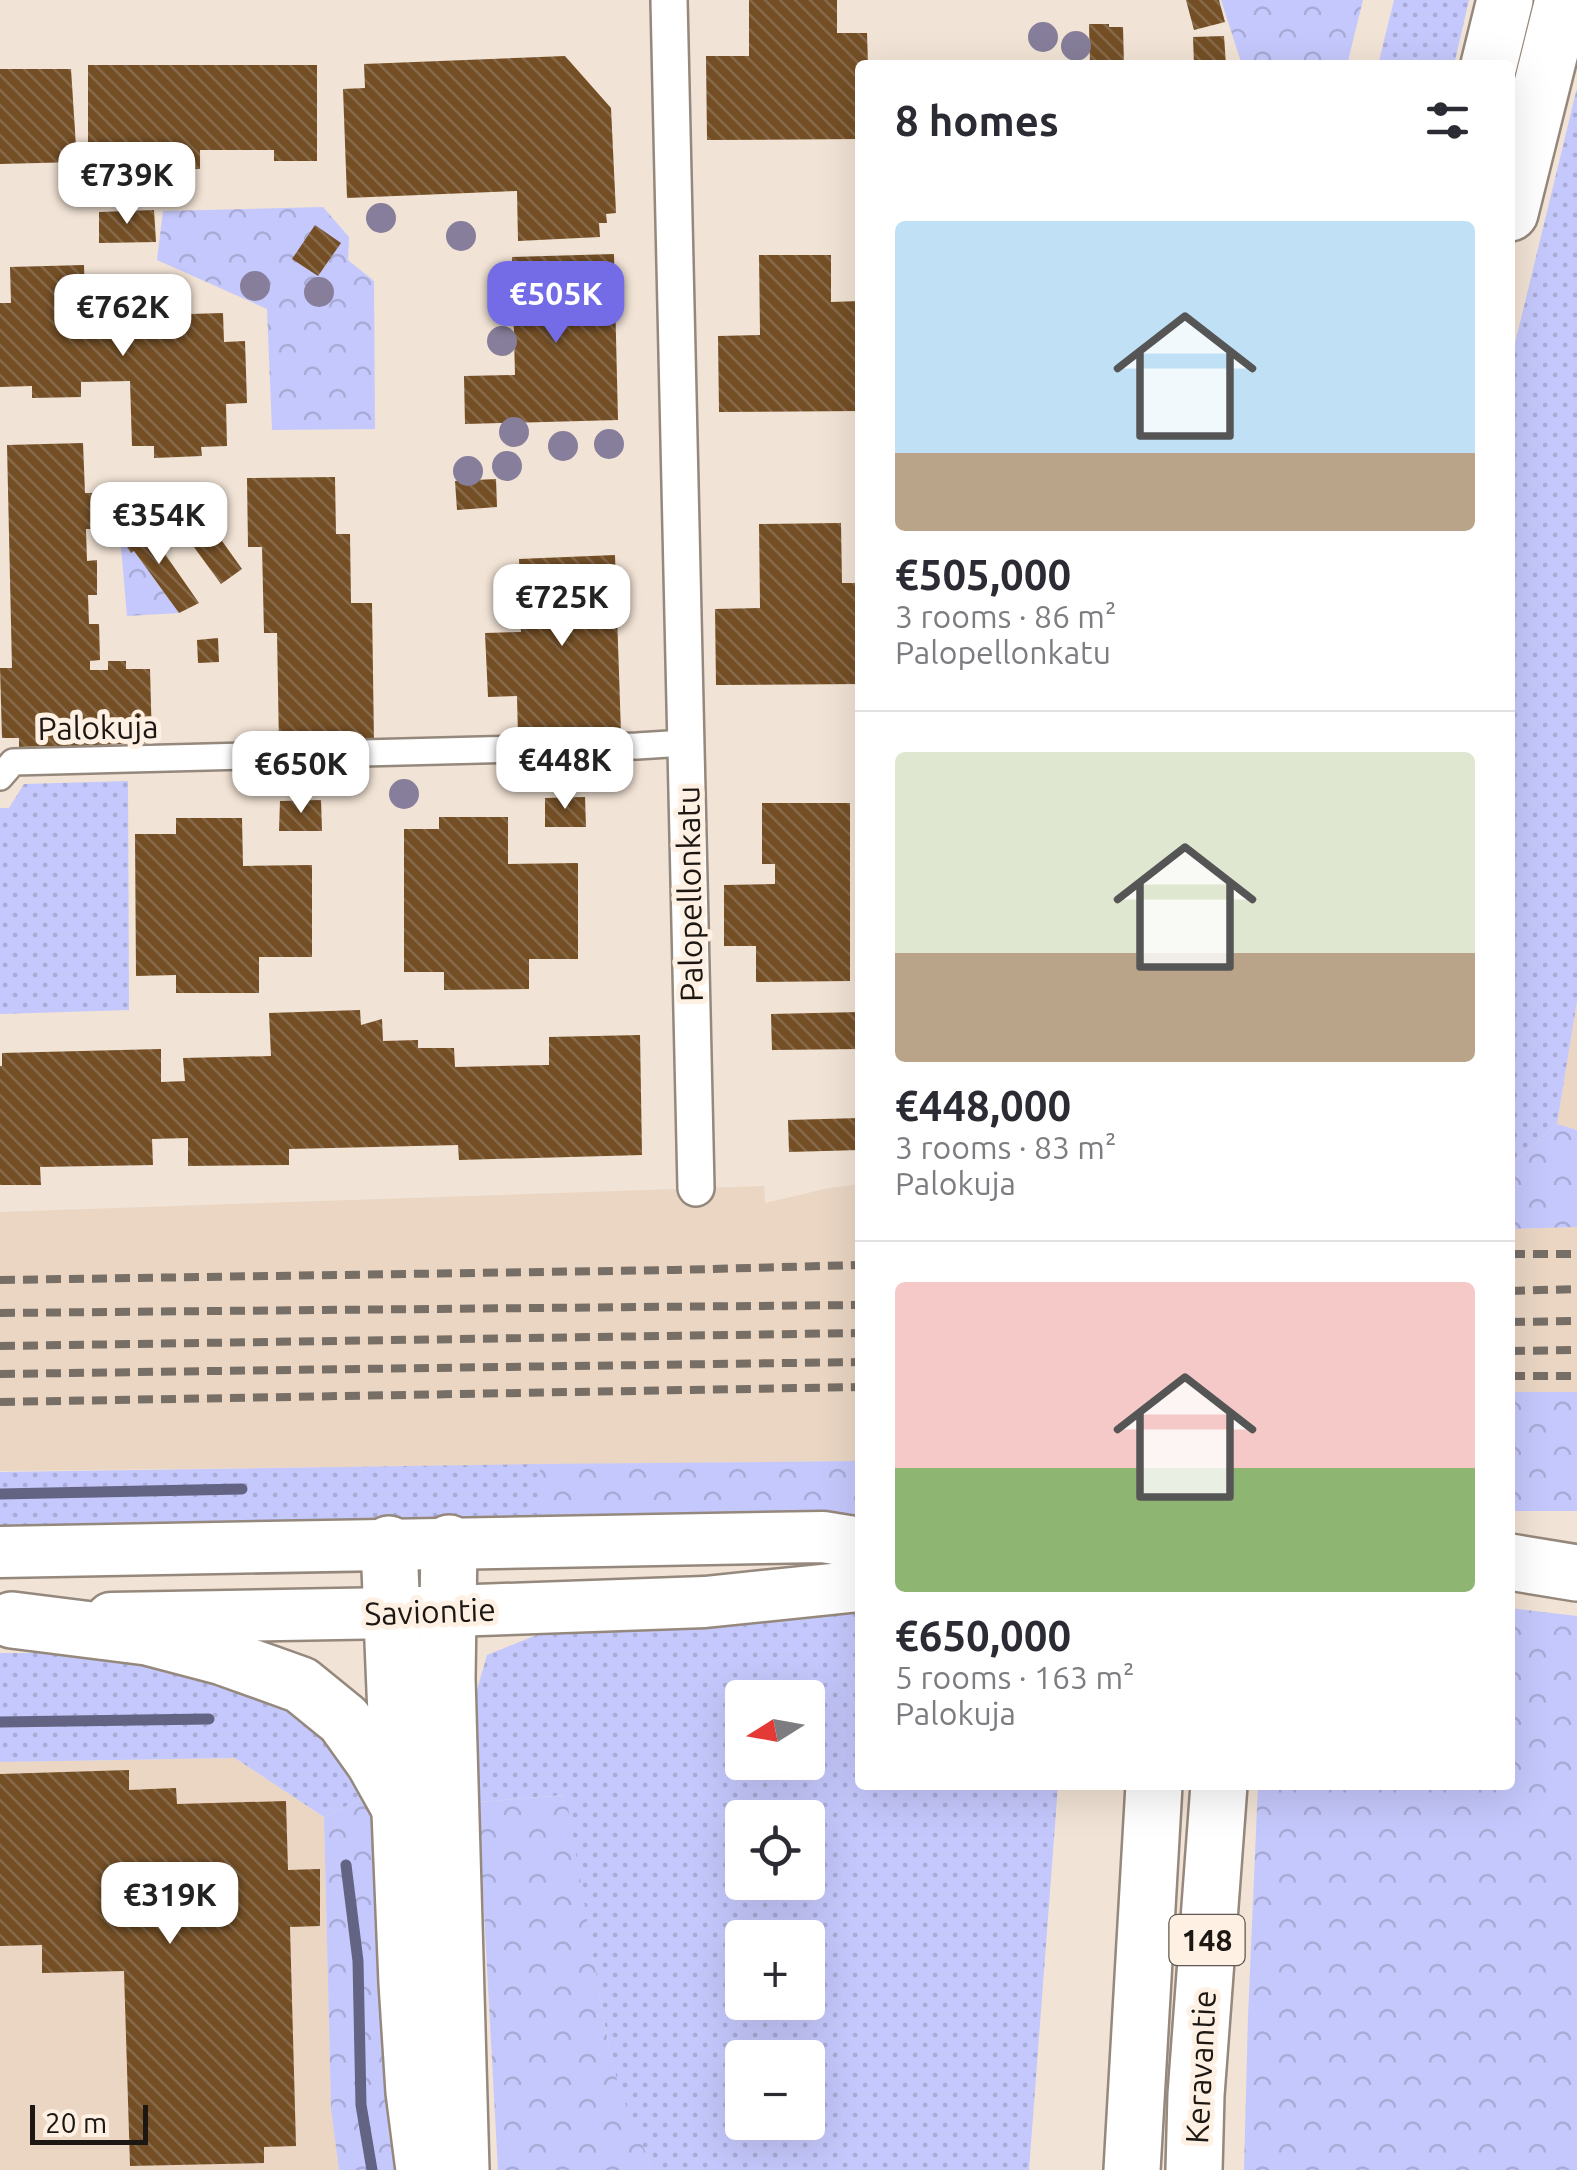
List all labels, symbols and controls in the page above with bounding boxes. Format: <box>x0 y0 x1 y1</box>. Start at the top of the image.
icon: filters <box>1420 93 1475 148</box>
text: 8 homes <box>895 97 1059 144</box>
pin: €739K <box>57 142 197 227</box>
text: €739K <box>80 156 174 192</box>
pin: €505K <box>486 261 626 346</box>
pin: €762K <box>53 274 193 359</box>
text: €505K <box>509 275 603 311</box>
icon: home <box>1095 286 1275 466</box>
text: €762K <box>76 288 170 324</box>
pin: €354K <box>89 482 229 567</box>
text: €354K <box>112 496 206 532</box>
text: €505,000 <box>895 551 1071 598</box>
pin: €725K <box>492 564 632 649</box>
text: €725K <box>515 578 609 614</box>
text: 3 rooms · 86 m² <box>895 598 1116 634</box>
text: Palopellonkatu <box>895 634 1111 670</box>
street label: Palokuja <box>37 708 159 746</box>
pin: €448K <box>495 727 635 812</box>
pin: €650K <box>231 731 371 816</box>
text: €448K <box>518 741 612 777</box>
text: €650K <box>254 745 348 781</box>
street label: Palopellonkatu <box>669 786 709 1002</box>
icon: home <box>1095 817 1275 997</box>
text: €448,000 <box>895 1082 1071 1129</box>
text: 3 rooms · 83 m² <box>895 1129 1116 1165</box>
text: Palokuja <box>895 1165 1016 1201</box>
icon: home <box>1095 1347 1275 1527</box>
street label: Saviontie <box>364 1591 496 1631</box>
text: €650,000 <box>895 1612 1071 1659</box>
text: 5 rooms · 163 m² <box>895 1659 1135 1695</box>
north arrow <box>725 1680 825 1780</box>
map controls <box>725 1680 825 2140</box>
text: Palokuja <box>895 1695 1016 1731</box>
button: locate <box>725 1800 825 1900</box>
pin: €319K <box>100 1862 240 1947</box>
text: €319K <box>123 1876 217 1912</box>
road number: 148 <box>1170 1915 1244 1965</box>
button: + <box>725 1920 825 2020</box>
street label: Keravantie <box>1178 1989 1222 2145</box>
button: − <box>725 2040 825 2140</box>
scale bar <box>30 2100 148 2144</box>
text: 20 m <box>45 2107 107 2138</box>

